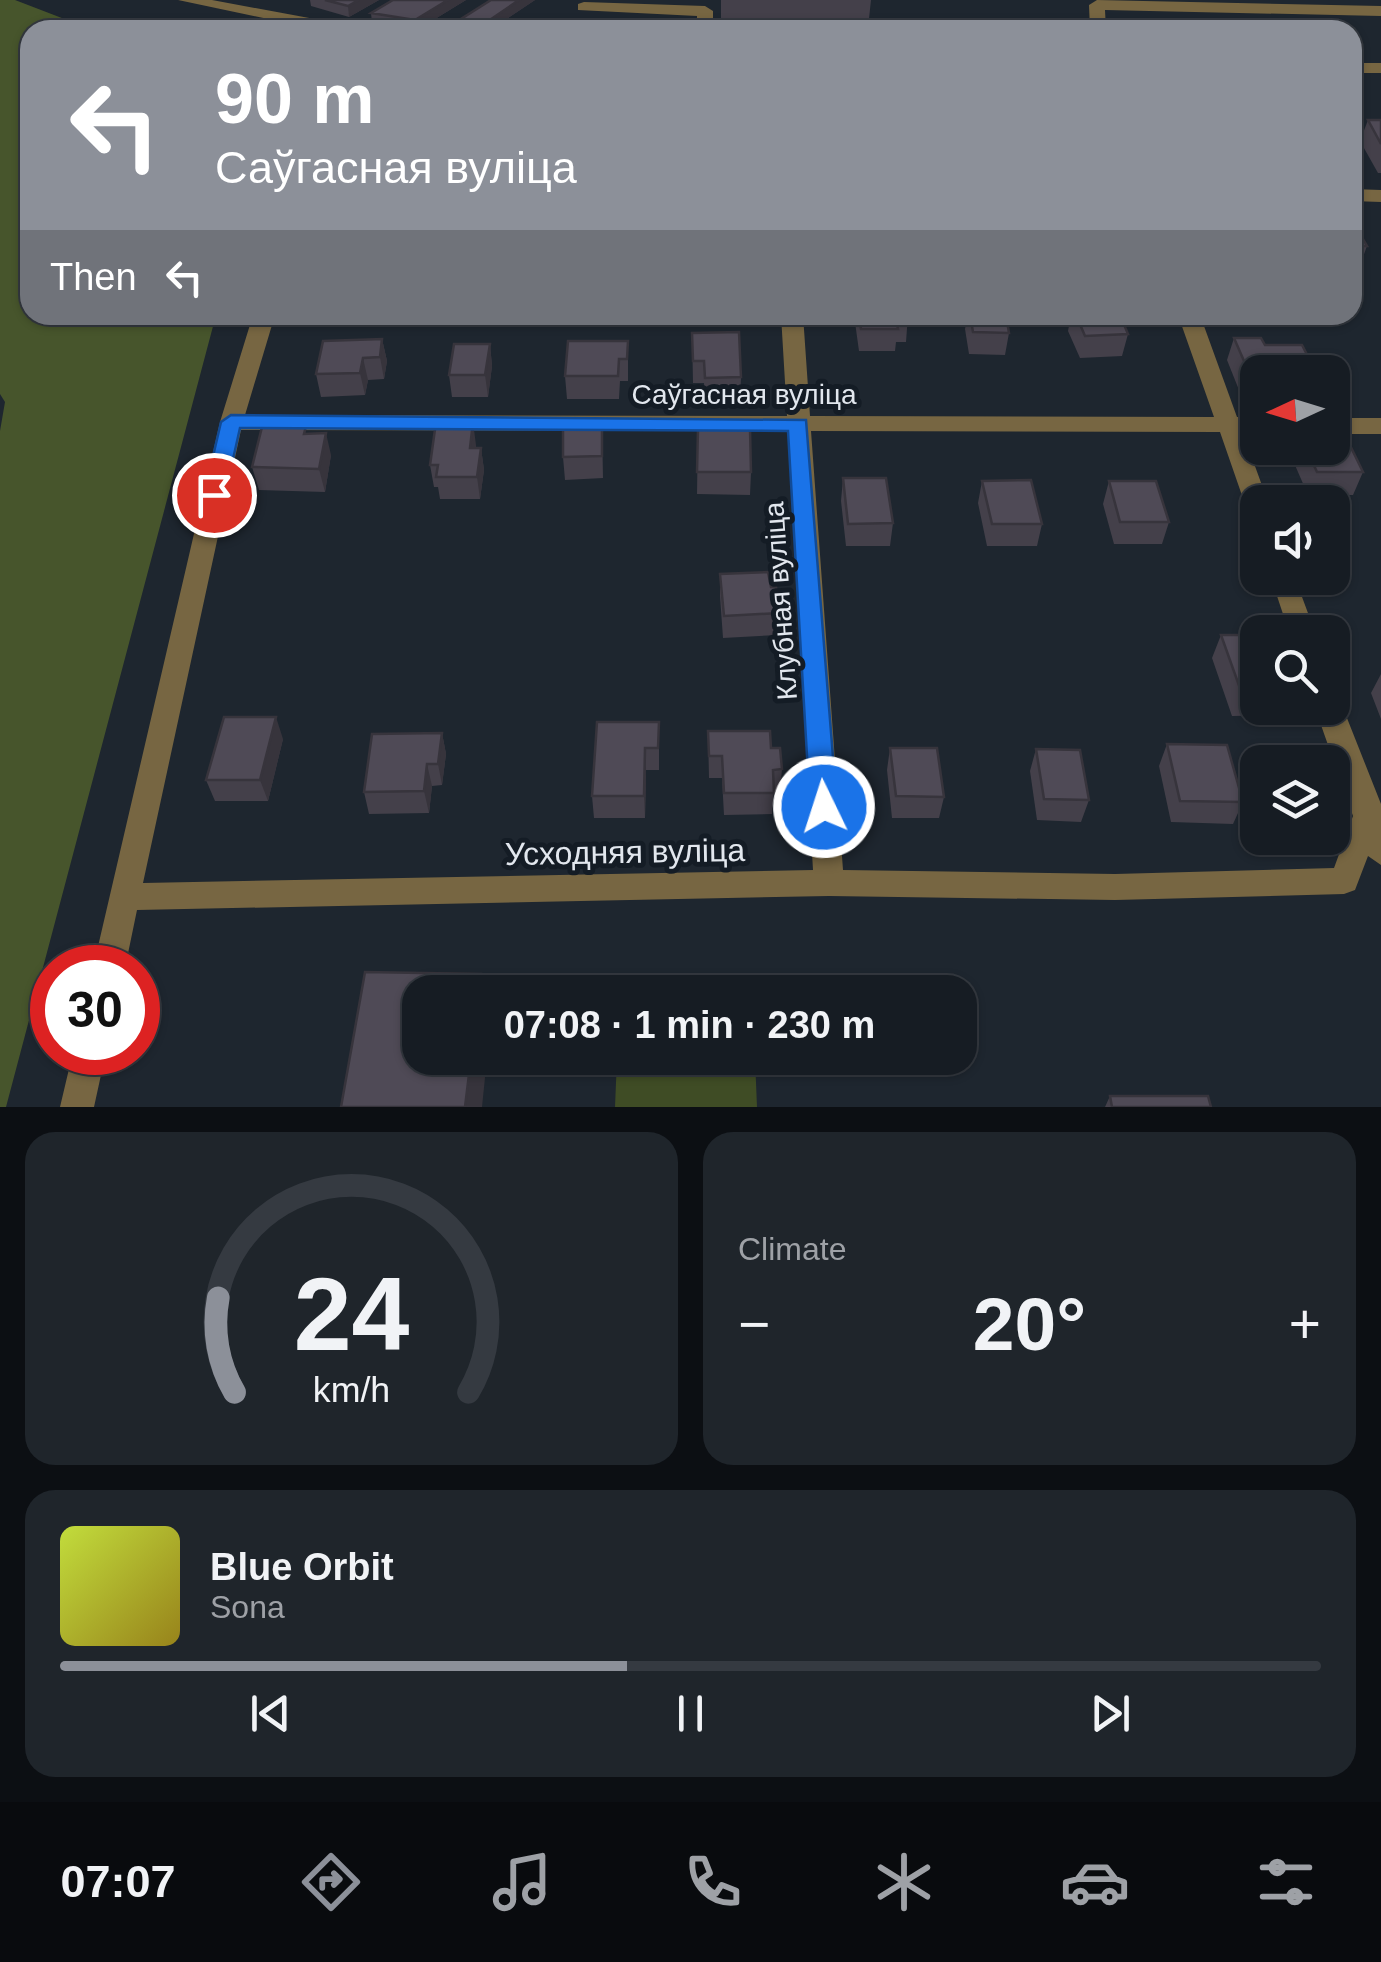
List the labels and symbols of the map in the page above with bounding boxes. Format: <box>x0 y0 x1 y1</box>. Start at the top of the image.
north arrow <box>1240 355 1350 465</box>
street label: Саўгасная вуліца <box>631 379 857 410</box>
pin <box>172 453 257 538</box>
street label: Клубная вуліца <box>758 500 803 701</box>
position arrow <box>772 755 876 859</box>
street label: Усходняя вуліца <box>505 832 746 872</box>
speed limit sign: 30 <box>30 945 160 1075</box>

